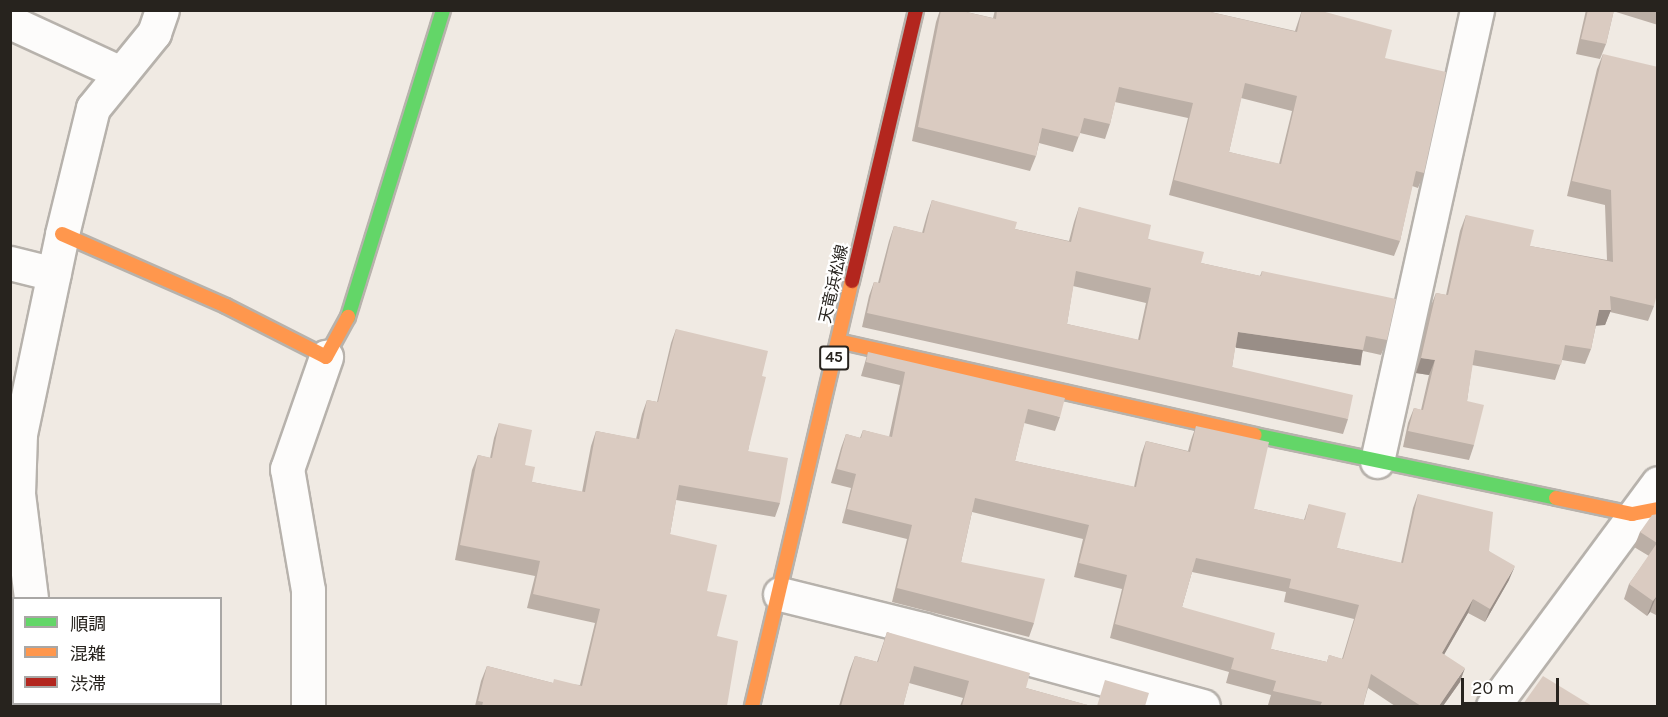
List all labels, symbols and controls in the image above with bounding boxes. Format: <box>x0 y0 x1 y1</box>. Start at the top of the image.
street label: 天竜浜松線 <box>816 243 852 325</box>
road number: 45 <box>819 346 849 370</box>
legend <box>12 597 222 705</box>
text: 順調 <box>70 613 106 635</box>
text: 混雑 <box>70 643 106 665</box>
scale bar <box>1464 666 1562 704</box>
text: 渋滞 <box>70 673 106 695</box>
text: 20 m <box>1472 677 1514 699</box>

